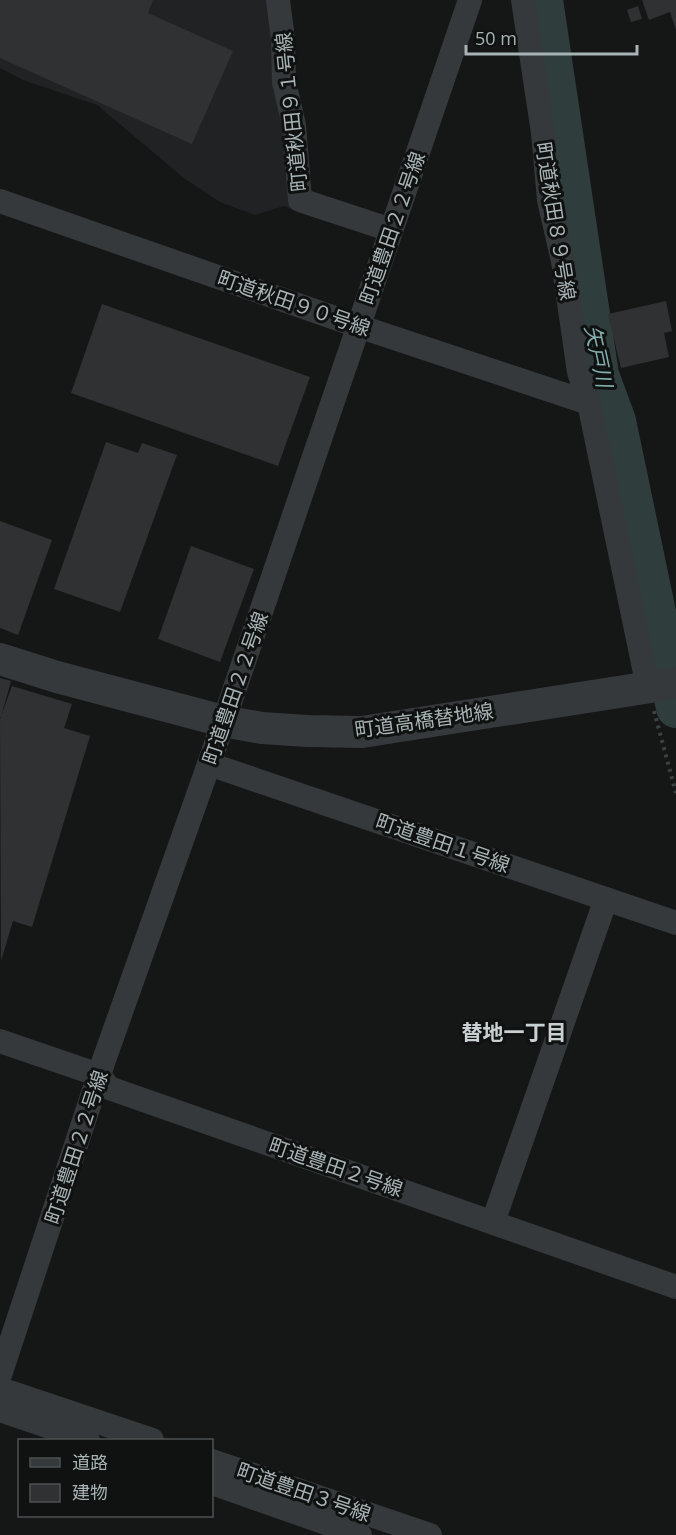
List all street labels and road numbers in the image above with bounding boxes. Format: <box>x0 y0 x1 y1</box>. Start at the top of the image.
street label: 町道秋田９１号線 <box>269 31 313 193</box>
street label: 町道秋田８９号線 <box>530 140 582 302</box>
street label: 町道豊田２２号線 <box>353 148 431 308</box>
street label: 町道秋田９０号線 <box>214 264 374 342</box>
street label: 町道豊田２２号線 <box>196 608 274 768</box>
street label: 町道高橋替地線 <box>353 697 495 743</box>
street label: 町道豊田１号線 <box>372 807 514 879</box>
street label: 町道豊田２２号線 <box>38 1067 114 1227</box>
street label: 町道豊田２号線 <box>265 1131 407 1203</box>
street label: 町道豊田３号線 <box>233 1456 375 1528</box>

